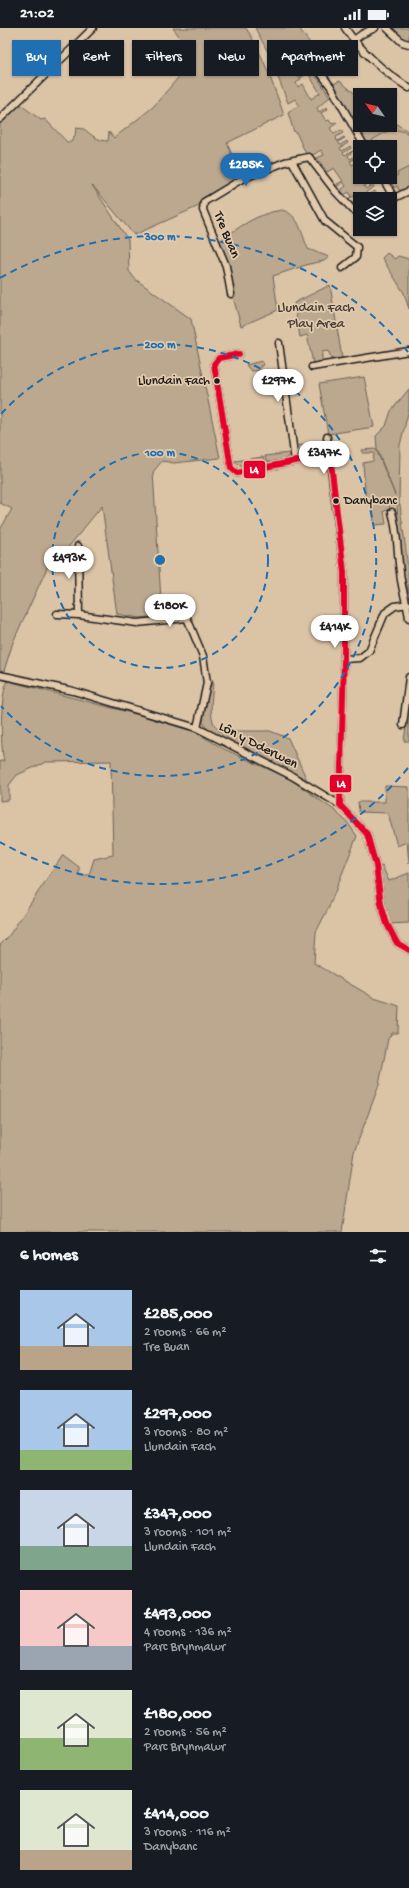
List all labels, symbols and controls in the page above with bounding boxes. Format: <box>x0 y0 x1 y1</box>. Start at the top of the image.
text: 21:02 <box>20 5 54 23</box>
chip: Buy <box>12 40 61 76</box>
chip: Rent <box>69 40 124 76</box>
chip: Filters <box>132 40 196 76</box>
chip: New <box>204 40 259 76</box>
chip: Apartment <box>267 40 358 76</box>
north arrow <box>353 88 397 132</box>
map controls <box>353 88 397 236</box>
button: locate <box>353 140 397 184</box>
pin: £285K <box>218 153 274 187</box>
text: £285K <box>229 158 263 173</box>
button: layers <box>353 192 397 236</box>
street label: Tre Buan <box>209 208 243 261</box>
text: 300 m <box>143 231 176 245</box>
park label: Llundain Fach Play Area <box>277 300 355 333</box>
text: 200 m <box>145 339 176 353</box>
pin: £297K <box>250 369 306 403</box>
place label: Llundain Fach <box>138 374 210 389</box>
text: £297K <box>262 374 294 389</box>
marker: Llundain Fach <box>212 376 222 386</box>
pin: £347K <box>296 441 352 475</box>
text: £347K <box>308 446 340 461</box>
text: 100 m <box>144 447 175 461</box>
line badge: L4 <box>243 460 266 479</box>
text: L4 <box>249 465 259 477</box>
place label: Danybanc <box>343 494 398 509</box>
marker: Danybanc <box>331 496 341 506</box>
pin: £493K <box>41 546 97 580</box>
text: £493K <box>53 551 85 566</box>
centre of rings <box>153 553 167 567</box>
pin: £180K <box>142 594 198 628</box>
text: £180K <box>154 599 186 614</box>
pin: £414K <box>307 615 363 649</box>
text: £414K <box>320 620 350 635</box>
street label: Lôn y Dderwen <box>215 719 301 773</box>
line badge: L4 <box>329 774 352 793</box>
text: L4 <box>336 779 346 791</box>
icon: filters <box>367 1245 389 1267</box>
text: 6 homes <box>20 1246 78 1266</box>
text: £285,000 <box>144 1305 212 1325</box>
icon: home <box>52 1306 100 1354</box>
text: 2 rooms · 66 m² <box>144 1325 226 1340</box>
text: Tre Buan <box>144 1340 190 1355</box>
text: £297,000 <box>144 1405 212 1425</box>
icon: home <box>52 1406 100 1454</box>
text: 3 rooms · 80 m² <box>144 1425 228 1440</box>
text: Llundain Fach <box>144 1440 216 1455</box>
text: £347,000 <box>144 1505 212 1525</box>
icon: home <box>52 1506 100 1554</box>
text: 3 rooms · 101 m² <box>144 1525 232 1540</box>
text: Llundain Fach <box>144 1540 216 1555</box>
text: £493,000 <box>144 1605 211 1625</box>
icon: home <box>52 1606 100 1654</box>
text: 4 rooms · 136 m² <box>144 1625 232 1640</box>
text: Parc Brynmawr <box>144 1640 225 1655</box>
text: £180,000 <box>144 1705 212 1725</box>
icon: home <box>52 1706 100 1754</box>
text: 2 rooms · 56 m² <box>144 1725 227 1740</box>
text: Parc Brynmawr <box>144 1740 225 1755</box>
text: £414,000 <box>144 1805 209 1825</box>
icon: home <box>52 1806 100 1854</box>
text: 3 rooms · 116 m² <box>144 1825 231 1840</box>
text: Danybanc <box>144 1840 197 1855</box>

